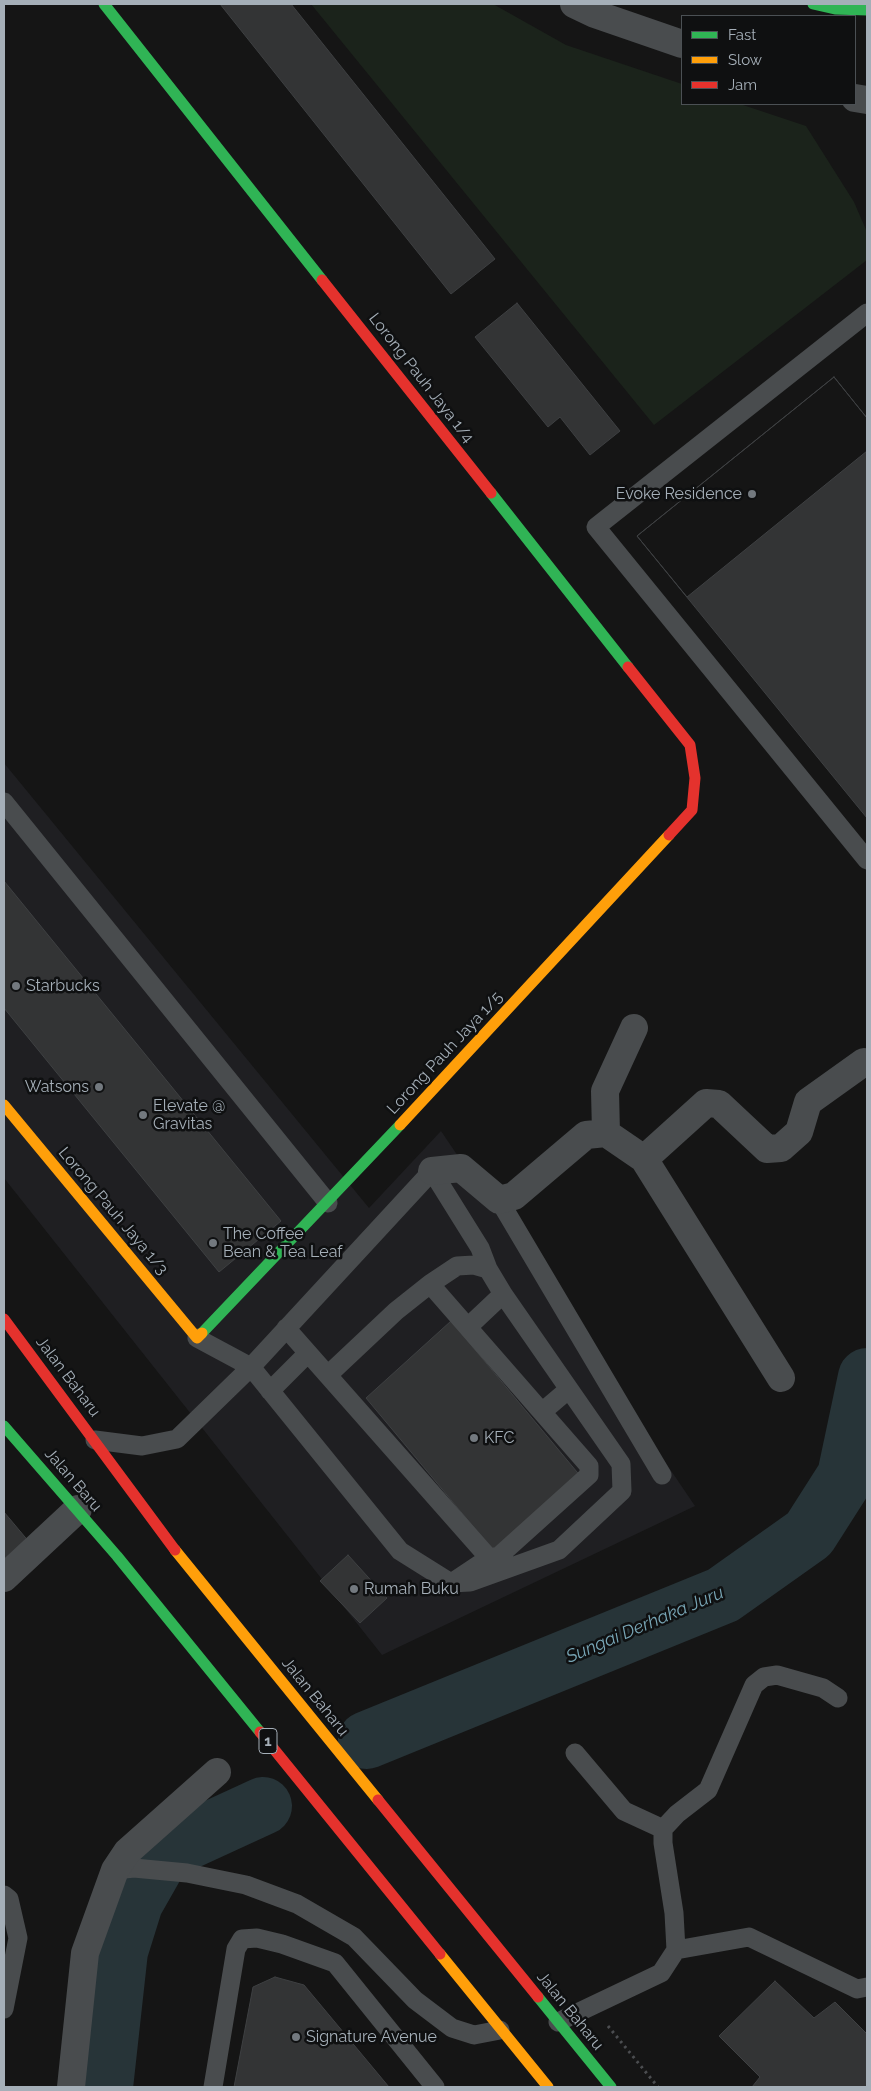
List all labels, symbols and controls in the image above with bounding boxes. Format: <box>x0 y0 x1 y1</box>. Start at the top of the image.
legend <box>681 15 856 105</box>
text: Fast <box>728 26 756 44</box>
text: Slow <box>728 51 762 69</box>
text: Jam <box>728 76 757 94</box>
street label: Lorong Pauh Jaya 1/4 <box>364 309 478 447</box>
place label: Evoke Residence <box>616 484 742 504</box>
marker: Evoke Residence <box>746 488 758 500</box>
place label: Starbucks <box>26 976 100 996</box>
marker: Starbucks <box>10 980 22 992</box>
street label: Lorong Pauh Jaya 1/5 <box>383 988 507 1118</box>
place label: Watsons <box>25 1077 89 1097</box>
marker: Watsons <box>93 1081 105 1093</box>
place label: Elevate @ Gravitas <box>153 1096 225 1134</box>
marker: Elevate @ Gravitas <box>137 1109 149 1121</box>
street label: Lorong Pauh Jaya 1/3 <box>54 1143 172 1279</box>
place label: The Coffee Bean & Tea Leaf <box>223 1224 343 1262</box>
marker: The Coffee Bean & Tea Leaf <box>207 1237 219 1249</box>
street label: Jalan Baharu <box>32 1333 104 1421</box>
place label: KFC <box>484 1428 514 1448</box>
marker: KFC <box>468 1432 480 1444</box>
street label: Jalan Baru <box>40 1445 106 1515</box>
place label: Rumah Buku <box>364 1579 459 1599</box>
water label: Sungai Derhaka Juru <box>563 1582 727 1668</box>
marker: Rumah Buku <box>348 1583 360 1595</box>
street label: Jalan Baharu <box>278 1654 352 1740</box>
road number: 1 <box>259 1728 277 1754</box>
street label: Jalan Baharu <box>533 1968 607 2054</box>
place label: Signature Avenue <box>306 2027 437 2047</box>
marker: Signature Avenue <box>290 2031 302 2043</box>

